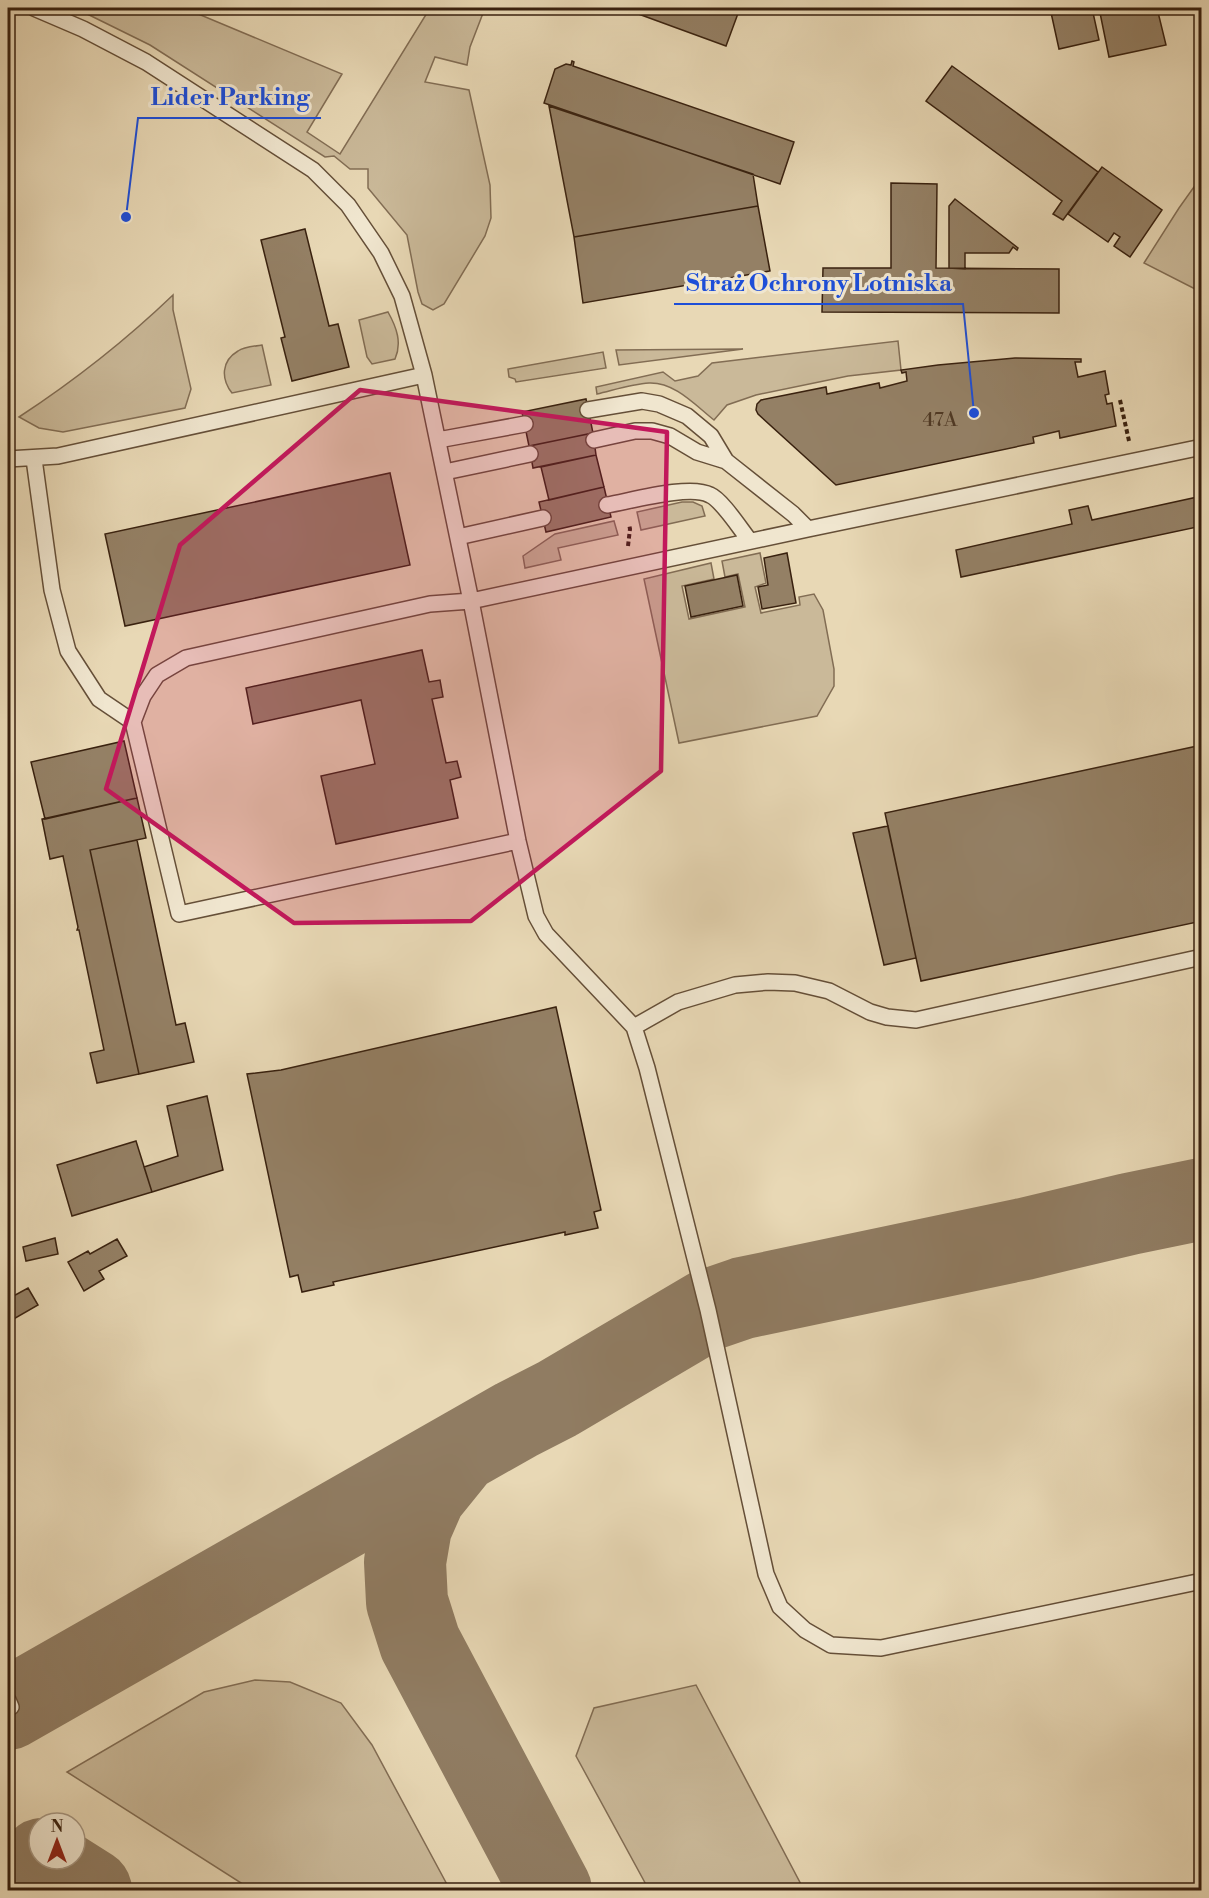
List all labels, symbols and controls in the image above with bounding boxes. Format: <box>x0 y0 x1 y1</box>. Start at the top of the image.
callout: Lider Parking <box>138 76 321 118</box>
text: Lider Parking <box>150 83 311 113</box>
callout: Straż Ochrony Lotniska <box>674 262 963 304</box>
text: Straż Ochrony Lotniska <box>686 269 953 299</box>
house number: 47A <box>923 408 959 433</box>
north arrow <box>27 1811 87 1871</box>
text: N <box>51 1817 64 1837</box>

